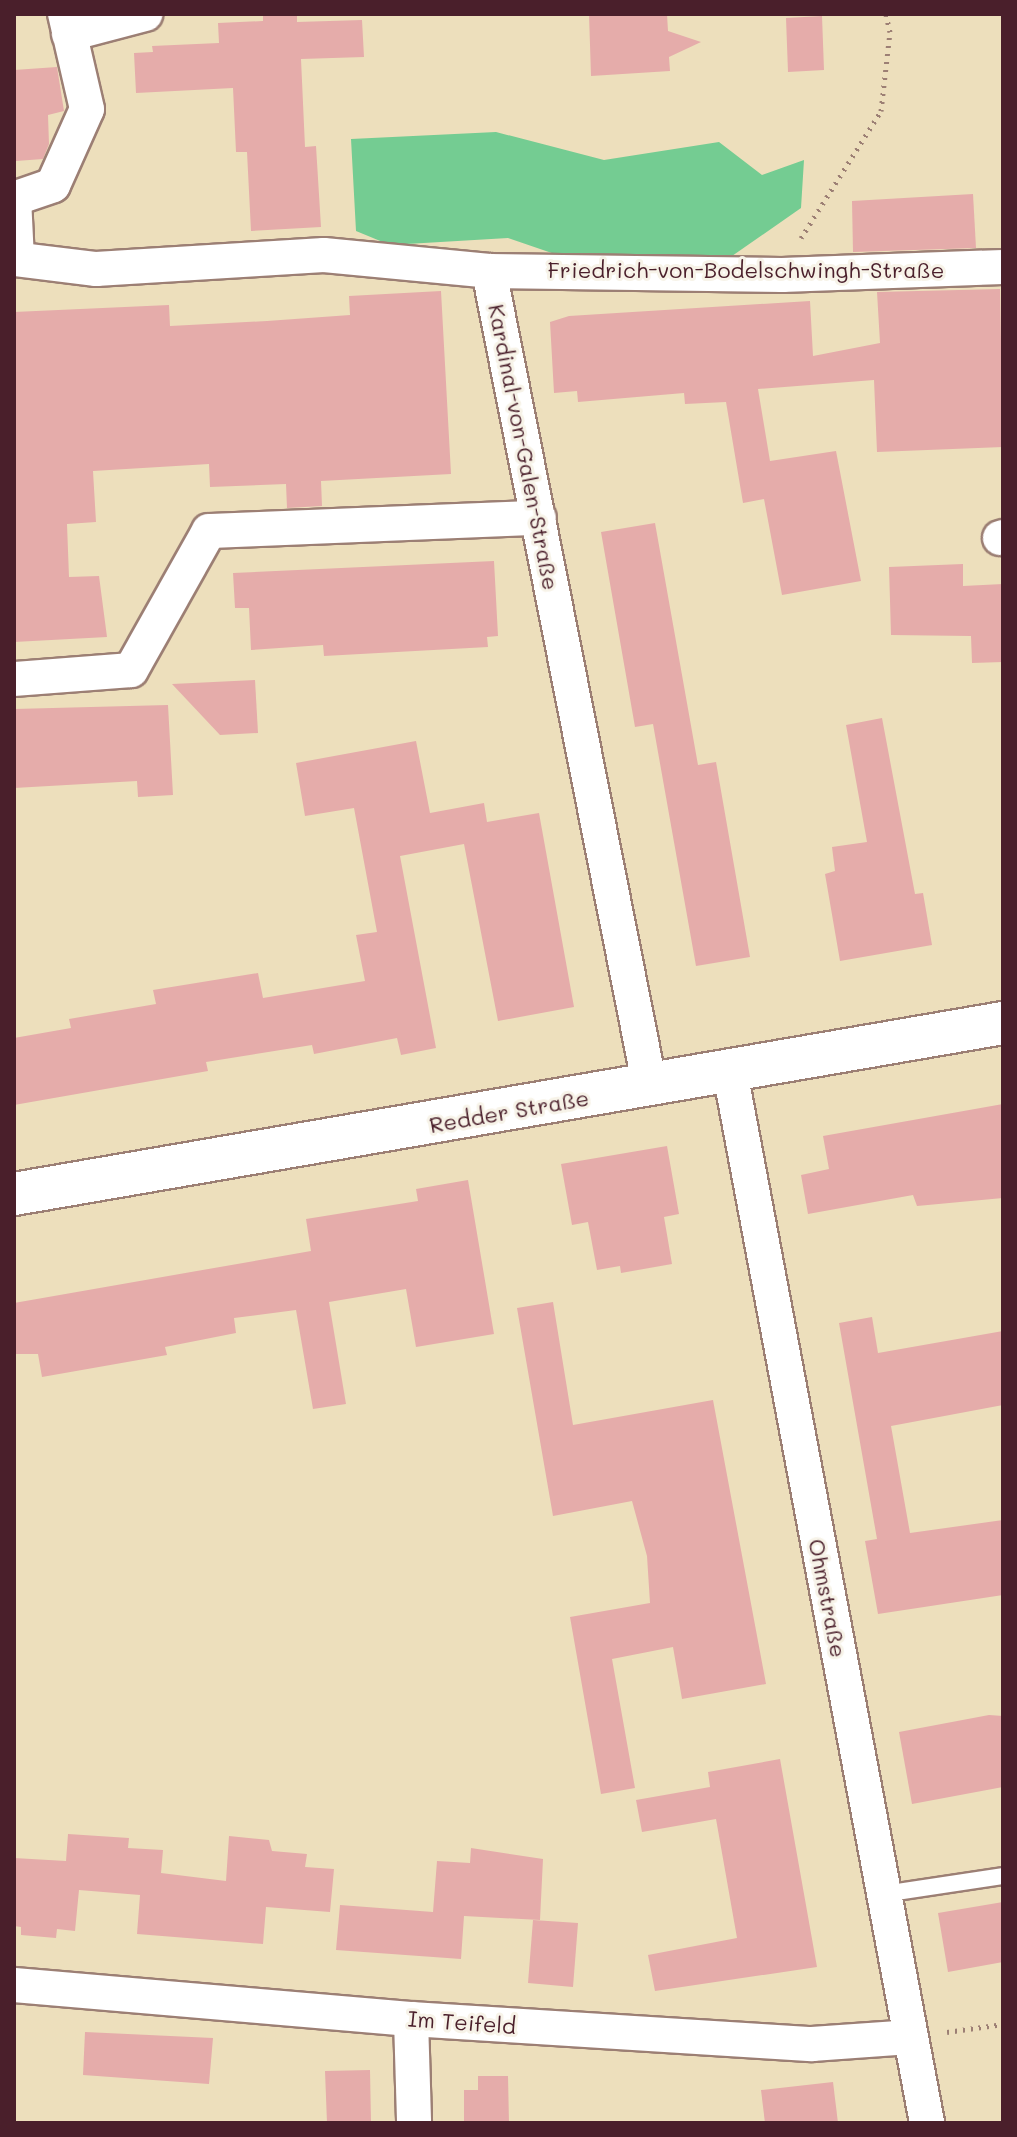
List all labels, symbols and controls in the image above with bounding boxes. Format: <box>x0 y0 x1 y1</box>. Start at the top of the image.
street label: Friedrich-von-Bodelschwingh-Straße <box>548 257 944 283</box>
street label: Kardinal-von-Galen-Straße <box>483 302 565 592</box>
street label: Redder Straße <box>427 1084 591 1138</box>
street label: Ohmstraße <box>804 1537 852 1659</box>
street label: Im Teifeld <box>407 2005 517 2039</box>

